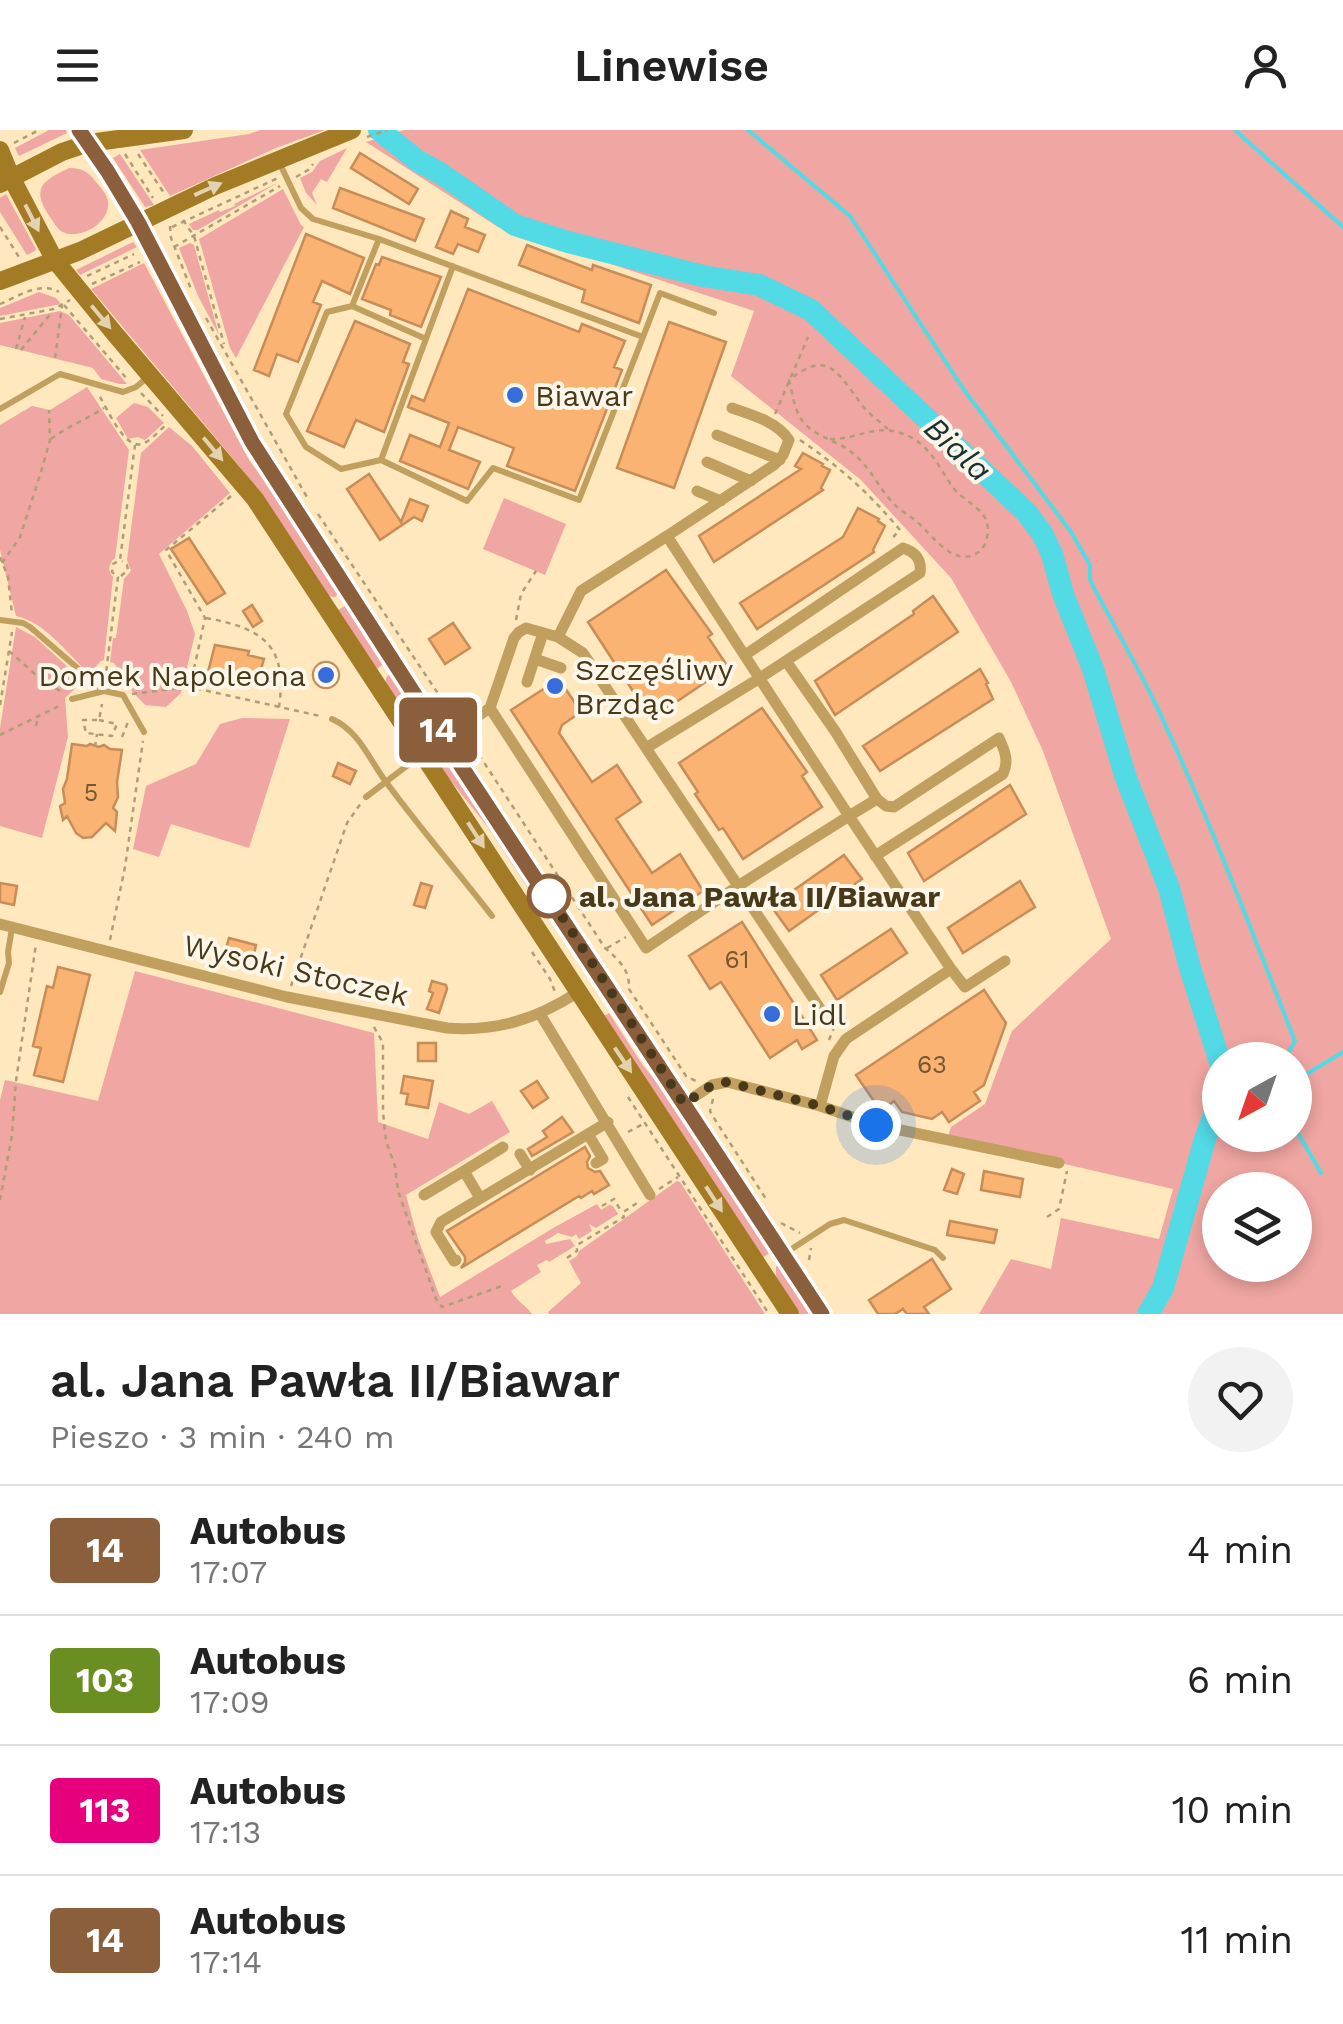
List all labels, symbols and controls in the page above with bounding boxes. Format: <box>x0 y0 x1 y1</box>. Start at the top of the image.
icon: menu <box>50 38 105 93</box>
icon: person <box>1238 38 1293 93</box>
text: Linewise <box>574 39 769 92</box>
one-way arrow <box>193 181 223 197</box>
one-way arrow <box>23 204 40 233</box>
one-way arrow <box>90 305 111 330</box>
place label: Biawar <box>535 378 633 413</box>
marker: Biawar <box>504 384 526 406</box>
water label: Biala <box>917 409 999 489</box>
one-way arrow <box>201 436 223 461</box>
place label: Szczęśliwy Brzdąc <box>575 652 734 721</box>
place label: Domek Napoleona <box>38 658 306 693</box>
marker: Domek Napoleona <box>315 664 337 686</box>
marker: Szczęśliwy Brzdąc <box>544 675 566 697</box>
line badge: 14 <box>393 698 483 762</box>
text: 14 <box>419 709 457 751</box>
house number: 5 <box>84 778 98 807</box>
one-way arrow <box>466 821 484 849</box>
marker: al. Jana Pawła II/Biawar <box>528 875 570 917</box>
place label: al. Jana Pawła II/Biawar <box>579 879 940 914</box>
street label: Wysoki Stoczek <box>180 927 412 1013</box>
house number: 61 <box>725 945 749 974</box>
place label: Lidl <box>792 997 846 1032</box>
marker: Lidl <box>761 1003 783 1025</box>
north arrow <box>1202 1042 1312 1152</box>
map controls <box>1202 1042 1312 1282</box>
one-way arrow <box>614 1046 632 1074</box>
house number: 63 <box>917 1050 947 1079</box>
your location <box>851 1100 901 1150</box>
button: layers <box>1202 1172 1312 1282</box>
one-way arrow <box>705 1186 723 1213</box>
button: heart <box>1188 1347 1293 1452</box>
text: al. Jana Pawła II/Biawar <box>50 1352 620 1409</box>
text: Pieszo · 3 min · 240 m <box>50 1418 394 1456</box>
text: Autobus <box>190 1509 346 1553</box>
text: 4 min <box>1187 1528 1293 1572</box>
text: 14 <box>86 1529 124 1571</box>
text: 17:07 <box>190 1553 267 1591</box>
text: Autobus <box>190 1639 346 1683</box>
text: 6 min <box>1187 1658 1293 1702</box>
text: 103 <box>76 1659 134 1701</box>
text: 17:09 <box>190 1683 270 1721</box>
text: Autobus <box>190 1769 346 1813</box>
text: 10 min <box>1172 1788 1293 1832</box>
text: 113 <box>80 1789 130 1831</box>
text: 17:13 <box>190 1813 261 1851</box>
text: Autobus <box>190 1899 346 1943</box>
text: 11 min <box>1181 1918 1293 1962</box>
text: 14 <box>86 1919 124 1961</box>
text: 17:14 <box>190 1943 262 1981</box>

